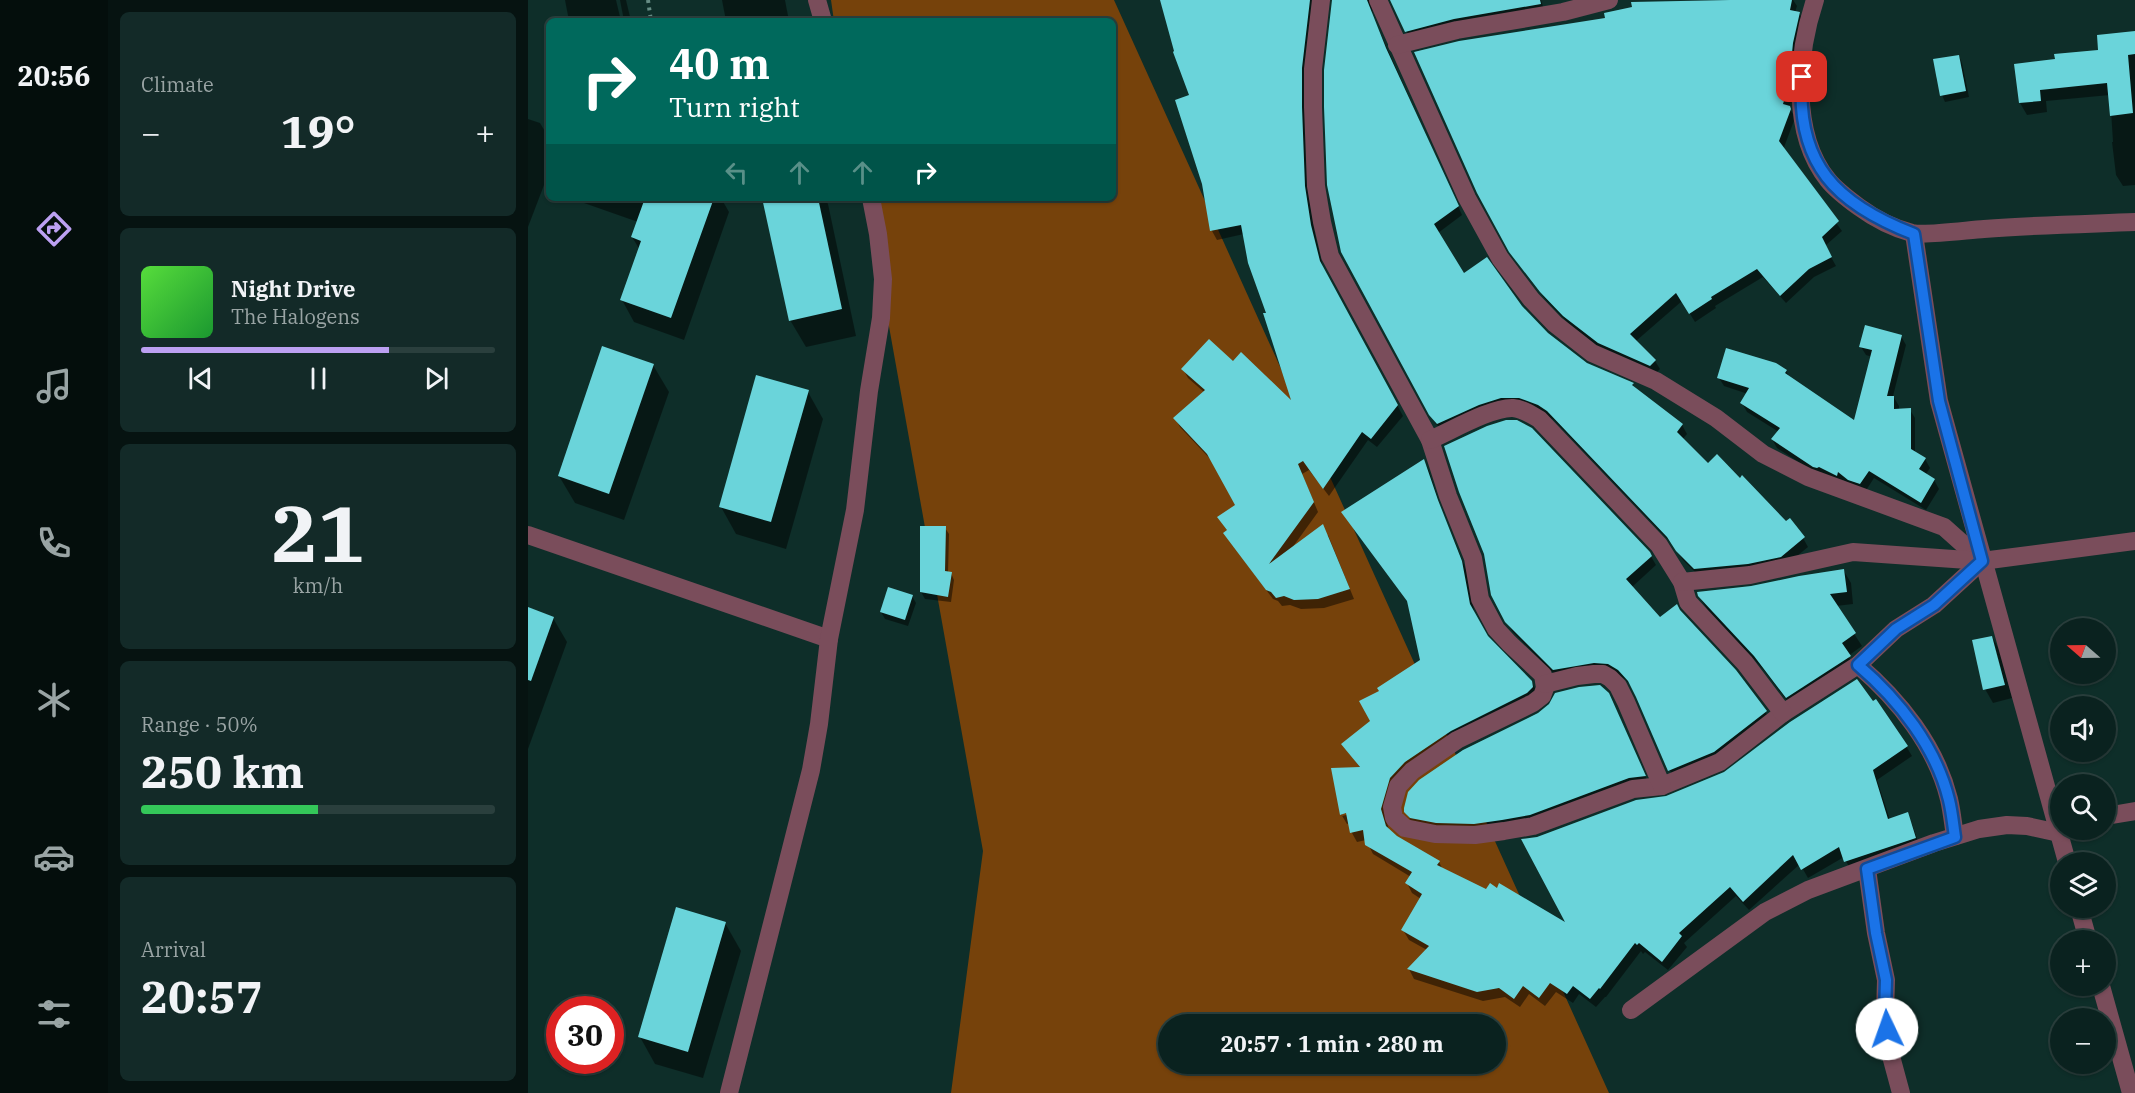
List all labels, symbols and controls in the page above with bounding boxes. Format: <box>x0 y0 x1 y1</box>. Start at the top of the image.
text: 40 m <box>669 36 770 91</box>
icon: right <box>570 42 648 120</box>
pin <box>1776 51 1827 102</box>
text: 20:56 <box>18 58 90 93</box>
icon: arrive <box>1785 60 1818 93</box>
text: Climate <box>141 71 214 98</box>
text: Turn right <box>669 89 800 124</box>
text: 19° <box>280 102 356 160</box>
text: − <box>141 111 161 154</box>
text: + <box>475 111 495 154</box>
icon: left <box>720 156 753 189</box>
icon: ahead <box>783 156 816 189</box>
icon: ahead <box>846 156 879 189</box>
icon: right <box>909 156 942 189</box>
icon: directions <box>33 208 75 250</box>
text: Night Drive <box>231 274 356 303</box>
text: The Halogens <box>231 303 360 330</box>
icon: previous <box>184 362 217 395</box>
icon: pause <box>302 362 335 395</box>
icon: next <box>420 362 453 395</box>
icon: music <box>33 365 75 407</box>
text: 21 <box>271 482 365 583</box>
icon: phone <box>33 522 75 564</box>
text: km/h <box>293 572 343 599</box>
north arrow <box>2050 618 2116 684</box>
map controls <box>2050 618 2116 1074</box>
icon: climate <box>33 679 75 721</box>
button: sound <box>2050 696 2116 762</box>
text: Range · 50% <box>141 711 258 738</box>
text: 250 km <box>141 742 304 800</box>
button: search <box>2050 774 2116 840</box>
icon: car <box>33 836 75 878</box>
button: layers <box>2050 852 2116 918</box>
button: + <box>2050 930 2116 996</box>
text: Arrival <box>141 936 206 963</box>
text: 20:57 <box>141 967 263 1025</box>
icon: filters <box>33 993 75 1035</box>
speed limit sign: 30 <box>546 996 624 1074</box>
position arrow <box>1855 997 1919 1061</box>
button: − <box>2050 1008 2116 1074</box>
text: 20:57 · 1 min · 280 m <box>1220 1029 1444 1058</box>

